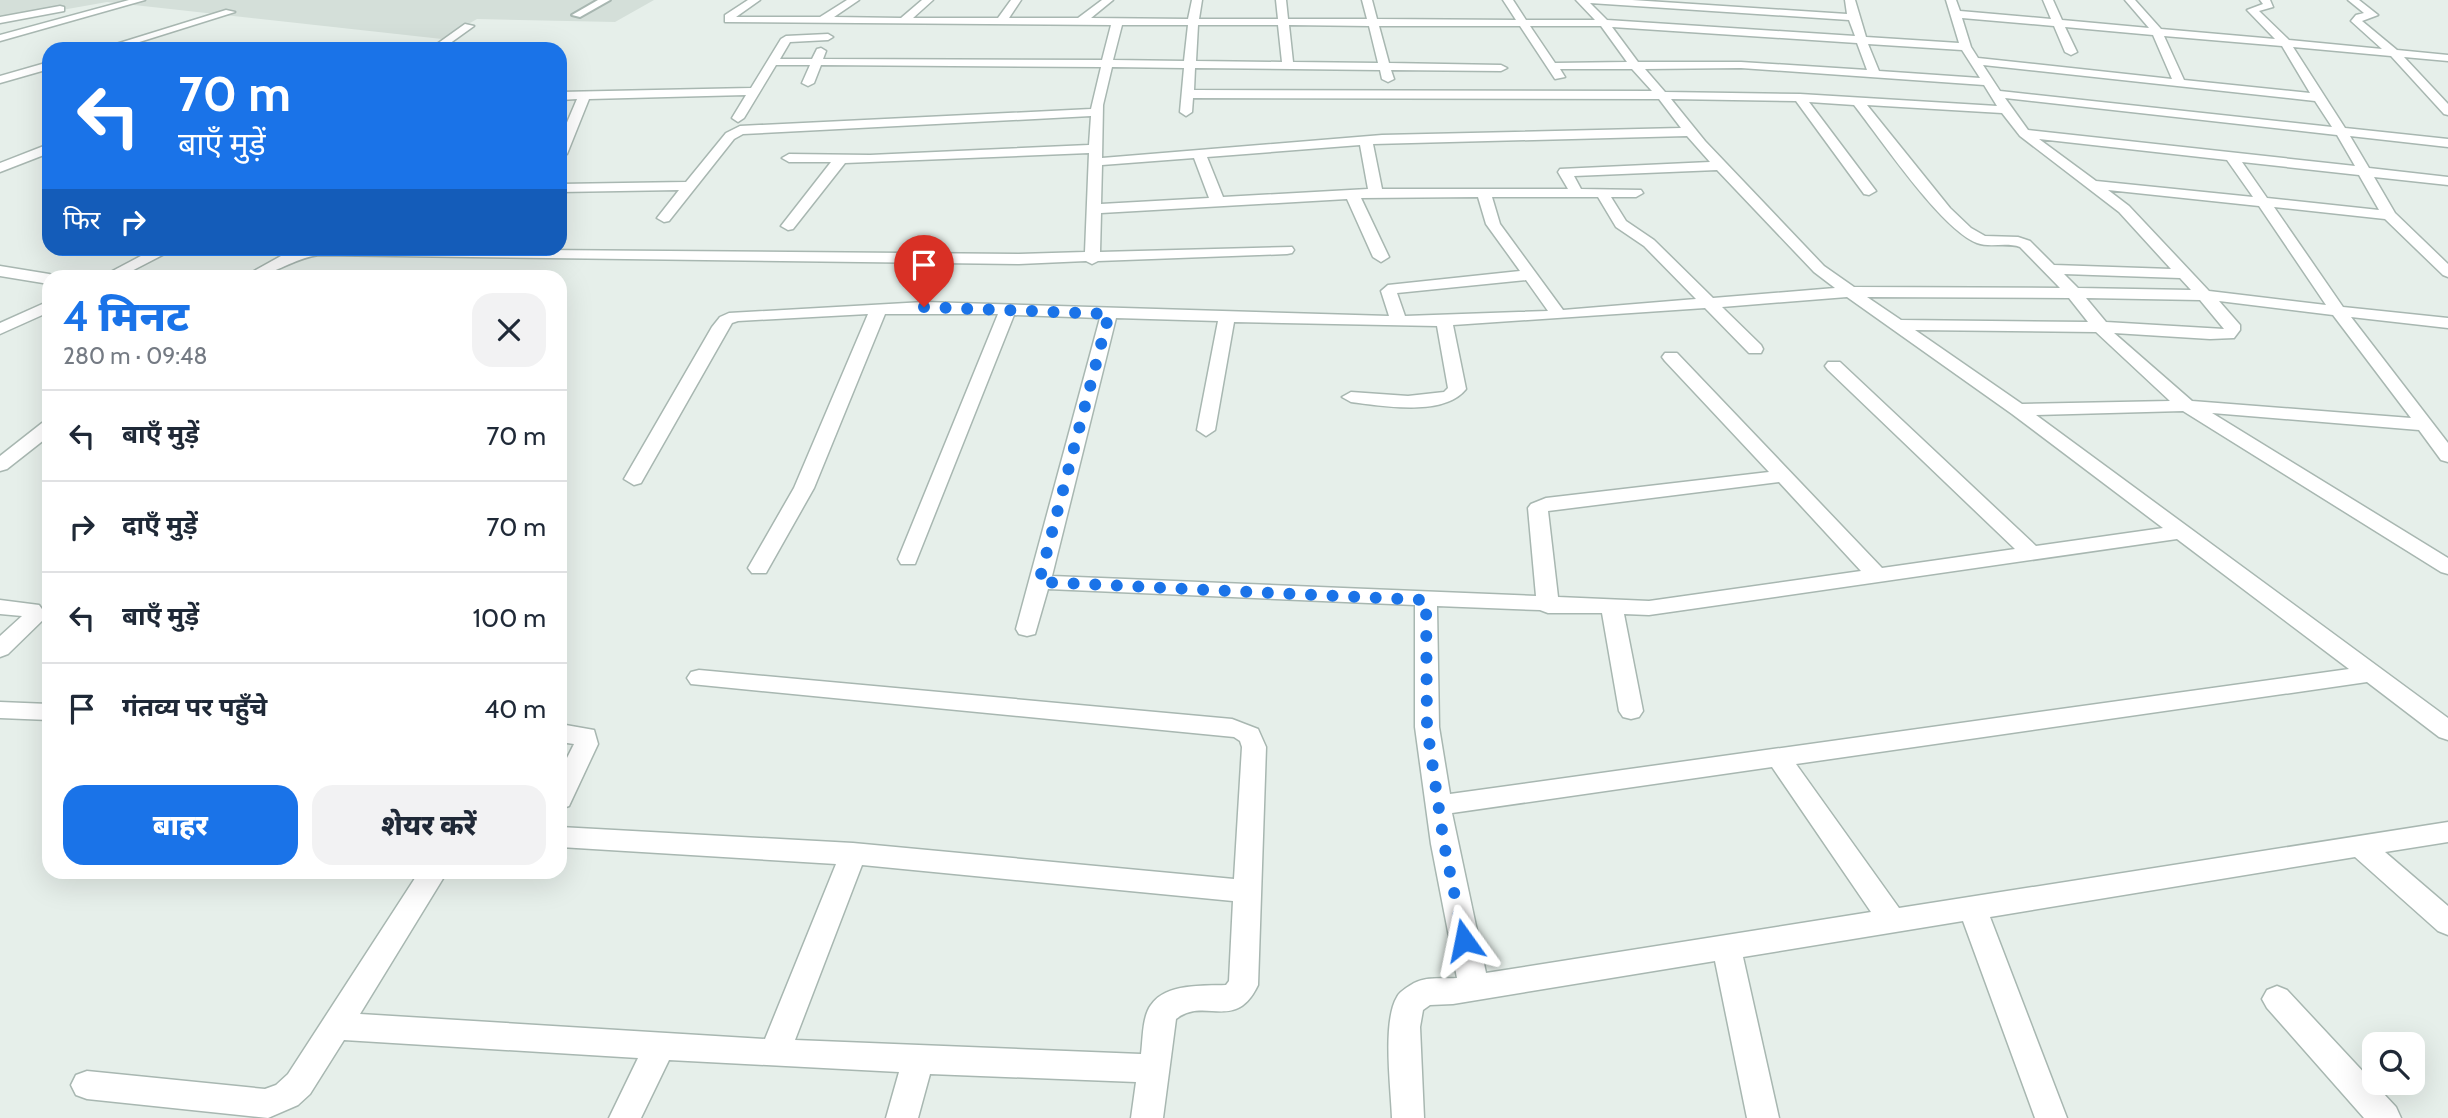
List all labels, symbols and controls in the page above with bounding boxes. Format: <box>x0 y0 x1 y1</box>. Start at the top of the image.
text: 70 m <box>178 64 291 123</box>
icon: left <box>63 70 154 161</box>
text: बाएँ मुड़ें <box>178 124 266 163</box>
icon: right <box>114 203 152 241</box>
text: फिर <box>63 204 100 236</box>
pin <box>894 235 954 307</box>
icon: arrive <box>905 246 943 284</box>
text: 4 मिनट <box>63 290 189 342</box>
button: close <box>472 293 546 367</box>
text: 280 m · 09:48 <box>63 342 207 370</box>
icon: left <box>63 417 101 455</box>
text: बाएँ मुड़ें <box>122 418 199 450</box>
text: 70 m <box>486 420 546 452</box>
icon: right <box>63 508 101 546</box>
text: दाएँ मुड़ें <box>122 509 198 541</box>
text: 70 m <box>486 511 546 543</box>
icon: left <box>63 599 101 637</box>
text: बाएँ मुड़ें <box>122 600 199 632</box>
text: 100 m <box>473 602 546 634</box>
icon: arrive <box>63 690 101 728</box>
text: गंतव्य पर पहुँचे <box>122 691 267 723</box>
text: 40 m <box>484 693 546 725</box>
button: बाहर <box>63 785 298 865</box>
button: शेयर करें <box>312 785 546 865</box>
position arrow <box>1427 903 1501 977</box>
map controls <box>2362 1032 2425 1095</box>
button: search <box>2362 1032 2425 1095</box>

